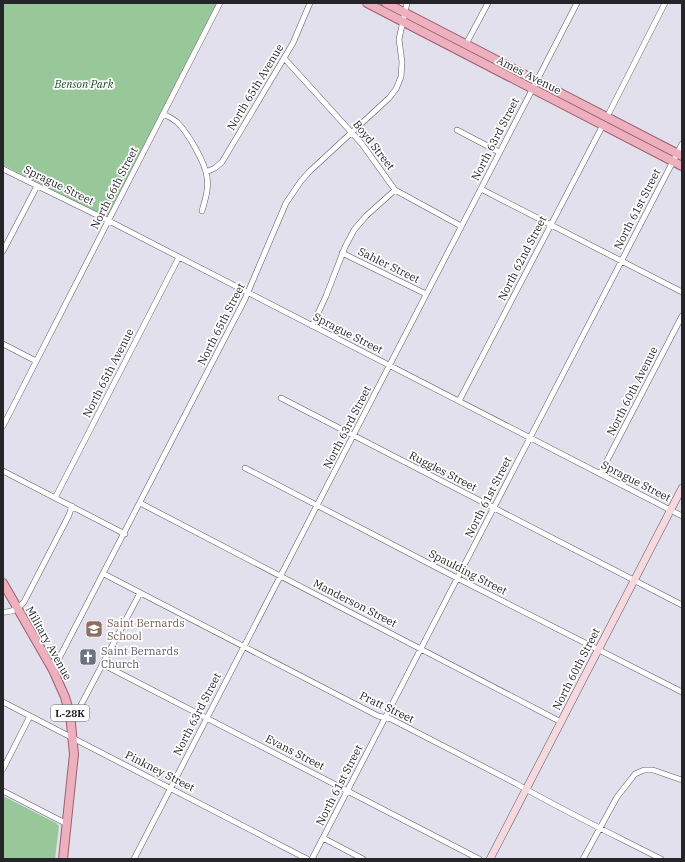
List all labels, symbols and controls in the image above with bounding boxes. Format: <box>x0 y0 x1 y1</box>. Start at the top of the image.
street label: North 65th Avenue <box>224 41 286 133</box>
street label: Ames Avenue <box>494 53 564 97</box>
park label: Benson Park <box>54 77 114 91</box>
street label: North 63rd Street <box>468 95 522 183</box>
street label: Boyd Street <box>350 117 398 173</box>
street label: North 66th Street <box>87 144 141 231</box>
street label: Sprague Street <box>22 162 96 208</box>
street label: North 61st Street <box>611 166 663 252</box>
street label: North 62nd Street <box>495 213 549 303</box>
street label: Sahler Street <box>356 244 422 286</box>
street label: North 65th Street <box>194 280 248 367</box>
street label: Sprague Street <box>311 309 385 357</box>
street label: North 65th Avenue <box>79 326 137 420</box>
street label: North 60th Avenue <box>603 344 661 438</box>
street label: North 63rd Street <box>320 383 374 471</box>
street label: Ruggles Street <box>407 448 479 494</box>
street label: North 61st Street <box>462 454 514 540</box>
street label: Sprague Street <box>599 457 673 505</box>
street label: Spaulding Street <box>427 546 510 598</box>
street label: Manderson Street <box>311 576 399 630</box>
street label: Military Avenue <box>23 604 75 682</box>
place label: Saint Bernards School <box>107 616 185 643</box>
school or university icon: Saint Bernards School <box>84 619 104 639</box>
street label: North 60th Street <box>549 625 603 712</box>
place label: Saint Bernards Church <box>101 644 179 671</box>
church icon: Saint Bernards Church <box>78 647 98 667</box>
street label: North 63rd Street <box>170 670 224 758</box>
street label: Pratt Street <box>357 688 417 726</box>
road number: L-28K <box>51 705 89 721</box>
street label: Evans Street <box>263 731 327 773</box>
street label: North 61st Street <box>313 742 365 828</box>
street label: Pinkney Street <box>123 748 197 795</box>

